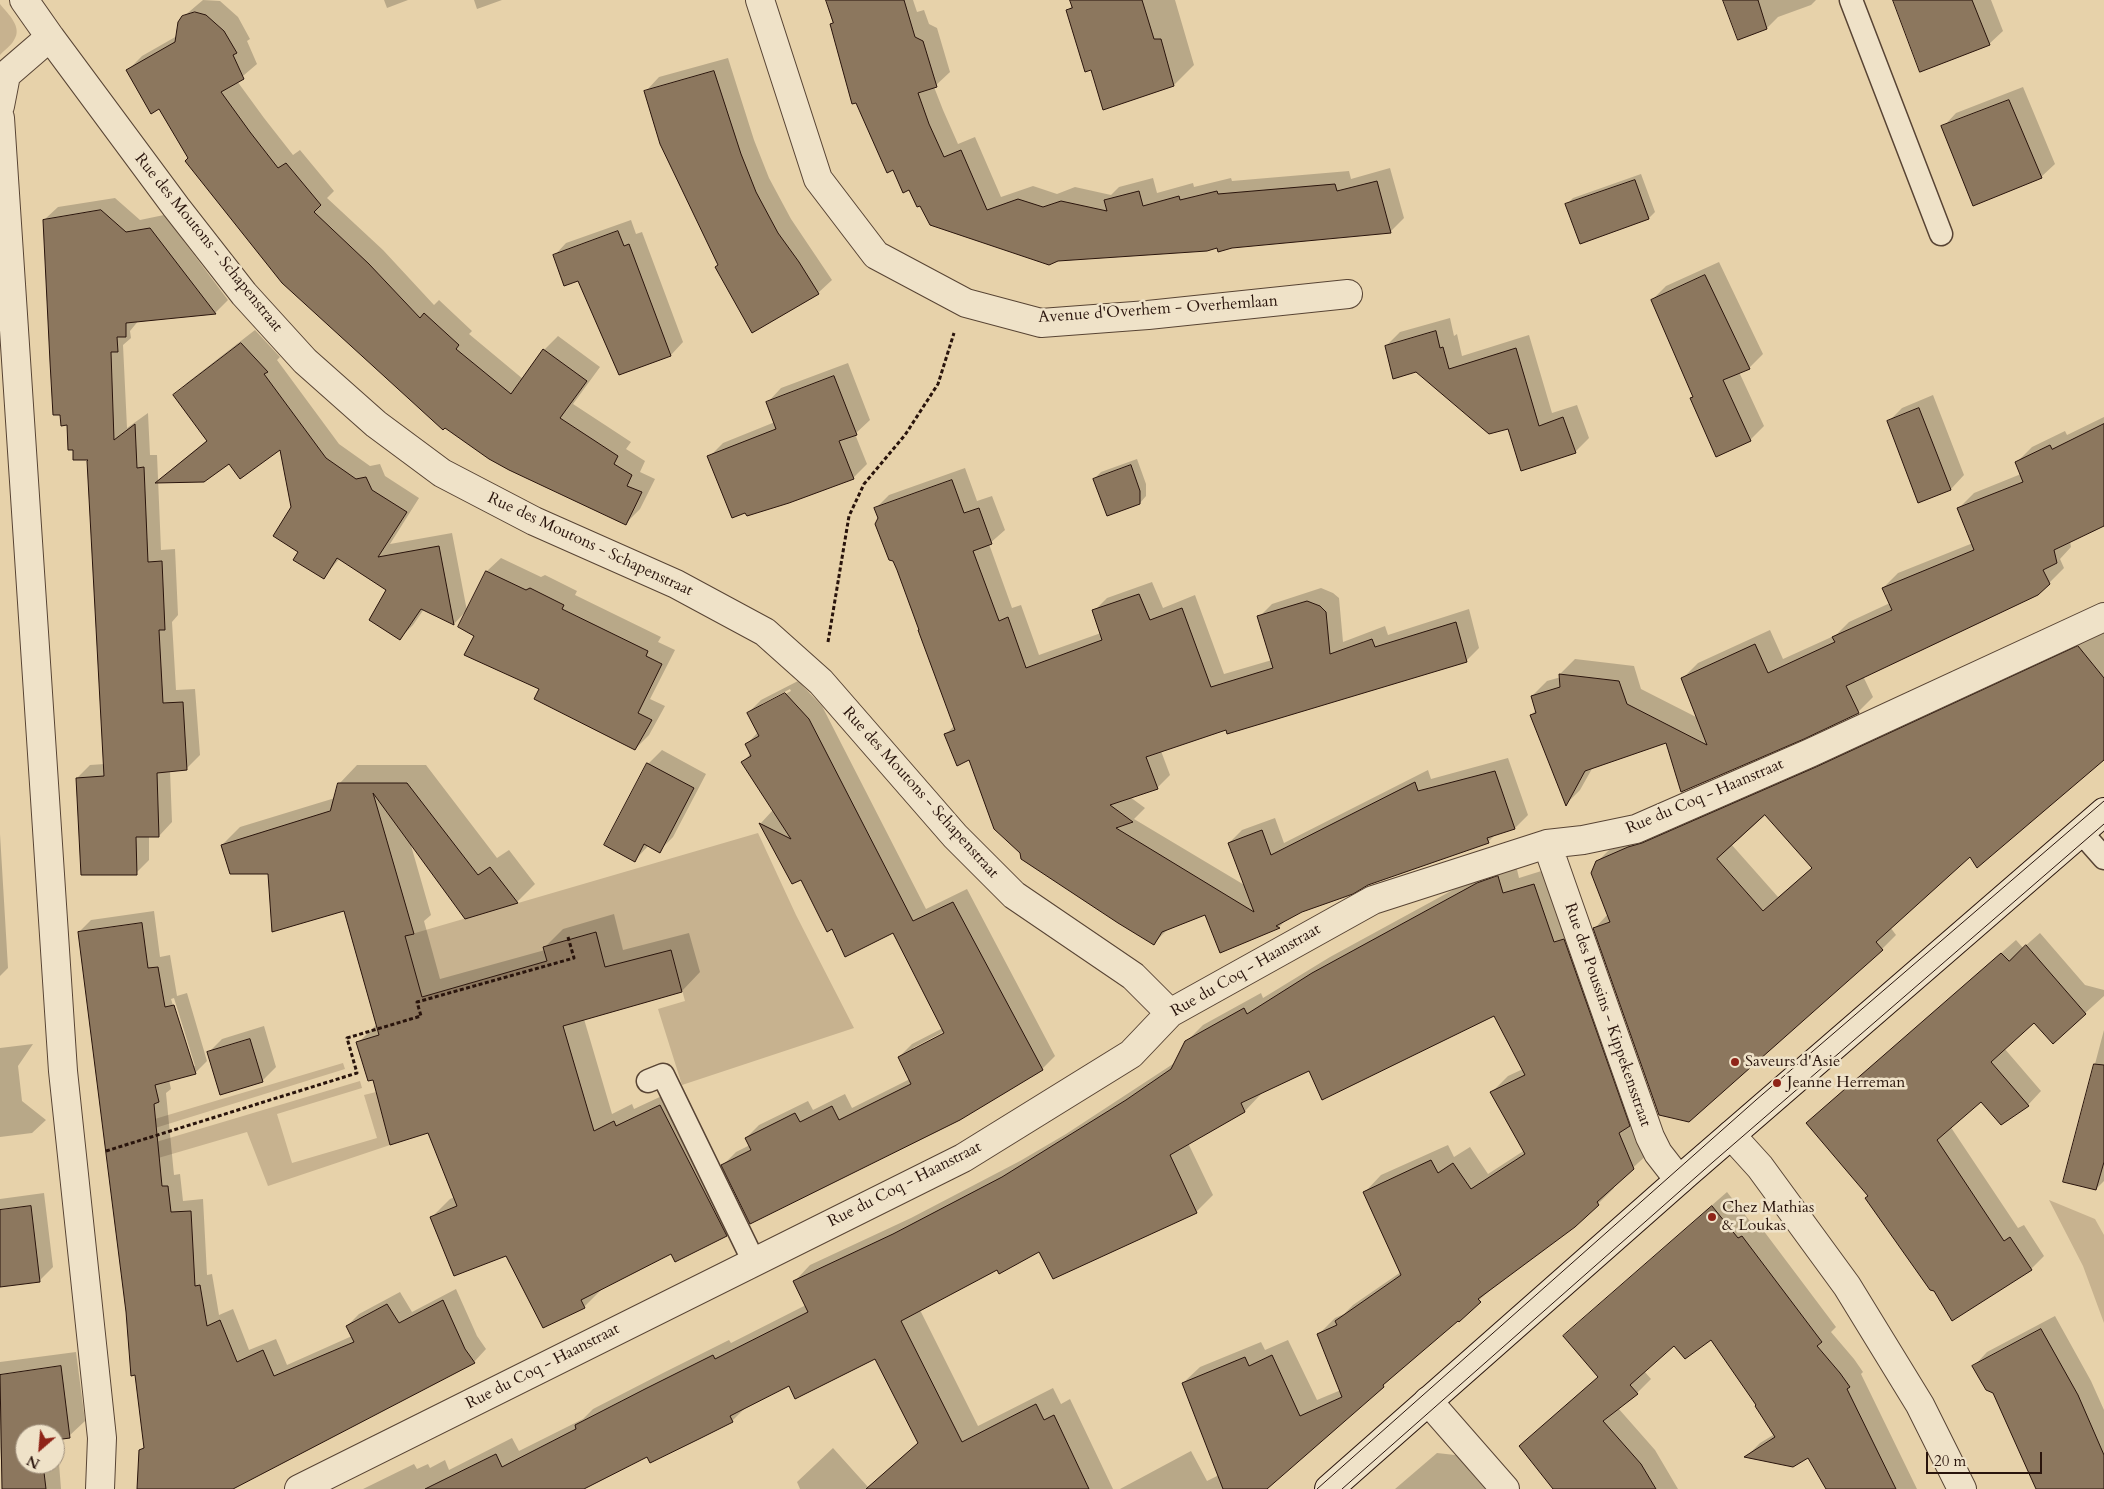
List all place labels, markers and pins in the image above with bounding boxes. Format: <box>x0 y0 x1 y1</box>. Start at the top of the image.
place label: Saveurs d'Asie <box>1745 1052 1840 1072</box>
marker: Saveurs d'Asie <box>1729 1056 1741 1068</box>
place label: Jeanne Herreman <box>1787 1073 1905 1093</box>
marker: Jeanne Herreman <box>1771 1077 1783 1089</box>
place label: Chez Mathias & Loukas <box>1722 1198 1814 1236</box>
marker: Chez Mathias & Loukas <box>1706 1211 1718 1223</box>

